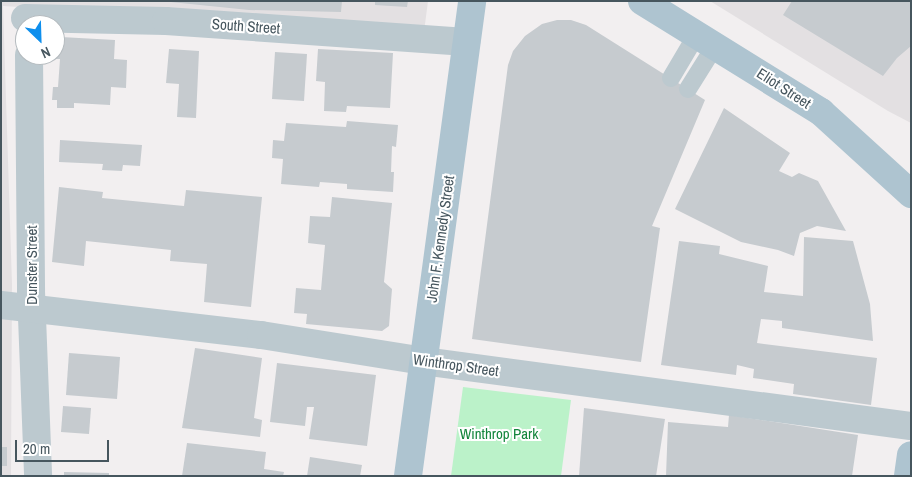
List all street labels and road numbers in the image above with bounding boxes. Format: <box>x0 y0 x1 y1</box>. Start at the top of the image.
street label: South Street <box>211 15 281 37</box>
street label: Eliot Street <box>754 64 814 112</box>
street label: John F. Kennedy Street <box>422 174 458 304</box>
street label: Dunster Street <box>23 225 41 305</box>
street label: Winthrop Street <box>412 350 500 380</box>

